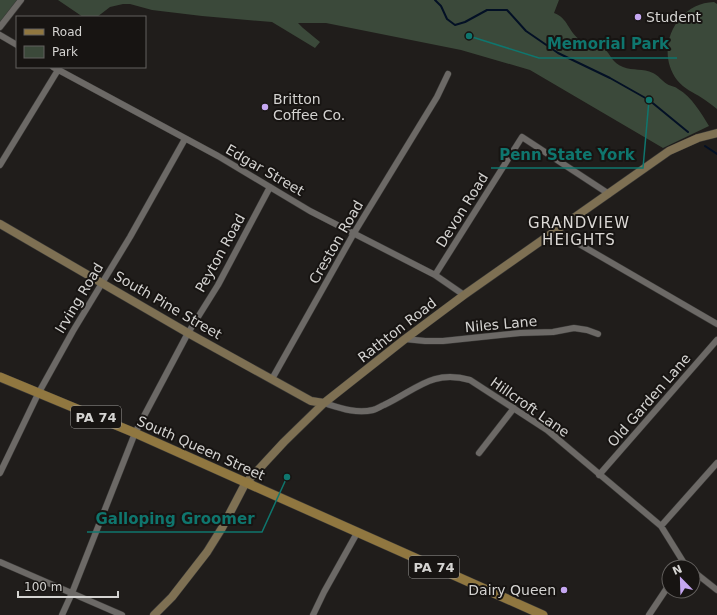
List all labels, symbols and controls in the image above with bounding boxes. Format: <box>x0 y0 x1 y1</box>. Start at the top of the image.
place label: Student <box>646 9 702 25</box>
marker: Student <box>633 12 643 22</box>
legend <box>16 16 146 68</box>
text: Road <box>52 25 82 39</box>
callout: Memorial Park <box>539 31 677 58</box>
text: Memorial Park <box>547 35 670 53</box>
text: Park <box>52 45 78 59</box>
place label: Britton Coffee Co. <box>273 91 345 123</box>
marker: Britton Coffee Co. <box>260 102 270 112</box>
street label: Edgar Street <box>223 141 308 199</box>
callout: Penn State York <box>491 141 643 168</box>
text: Penn State York <box>499 146 636 164</box>
street label: Devon Road <box>433 170 491 250</box>
street label: Creston Road <box>306 197 366 287</box>
street label: Peyton Road <box>192 211 248 295</box>
district label: GRANDVIEW HEIGHTS <box>528 214 630 249</box>
street label: Irving Road <box>52 260 106 336</box>
street label: South Pine Street <box>111 268 225 343</box>
street label: Rathton Road <box>355 294 439 366</box>
street label: Niles Lane <box>464 313 538 335</box>
street label: Old Garden Lane <box>604 350 694 450</box>
street label: Hillcroft Lane <box>488 374 572 440</box>
road number: PA 74 <box>71 406 121 428</box>
street label: South Queen Street <box>135 413 268 484</box>
callout: Galloping Groomer <box>87 505 262 532</box>
text: Galloping Groomer <box>95 510 255 528</box>
road number: PA 74 <box>409 556 459 578</box>
north arrow <box>661 559 701 599</box>
text: N <box>671 562 684 578</box>
scale bar <box>18 573 118 599</box>
text: 100 m <box>24 580 62 594</box>
place label: Dairy Queen <box>468 582 556 598</box>
marker: Dairy Queen <box>559 585 569 595</box>

